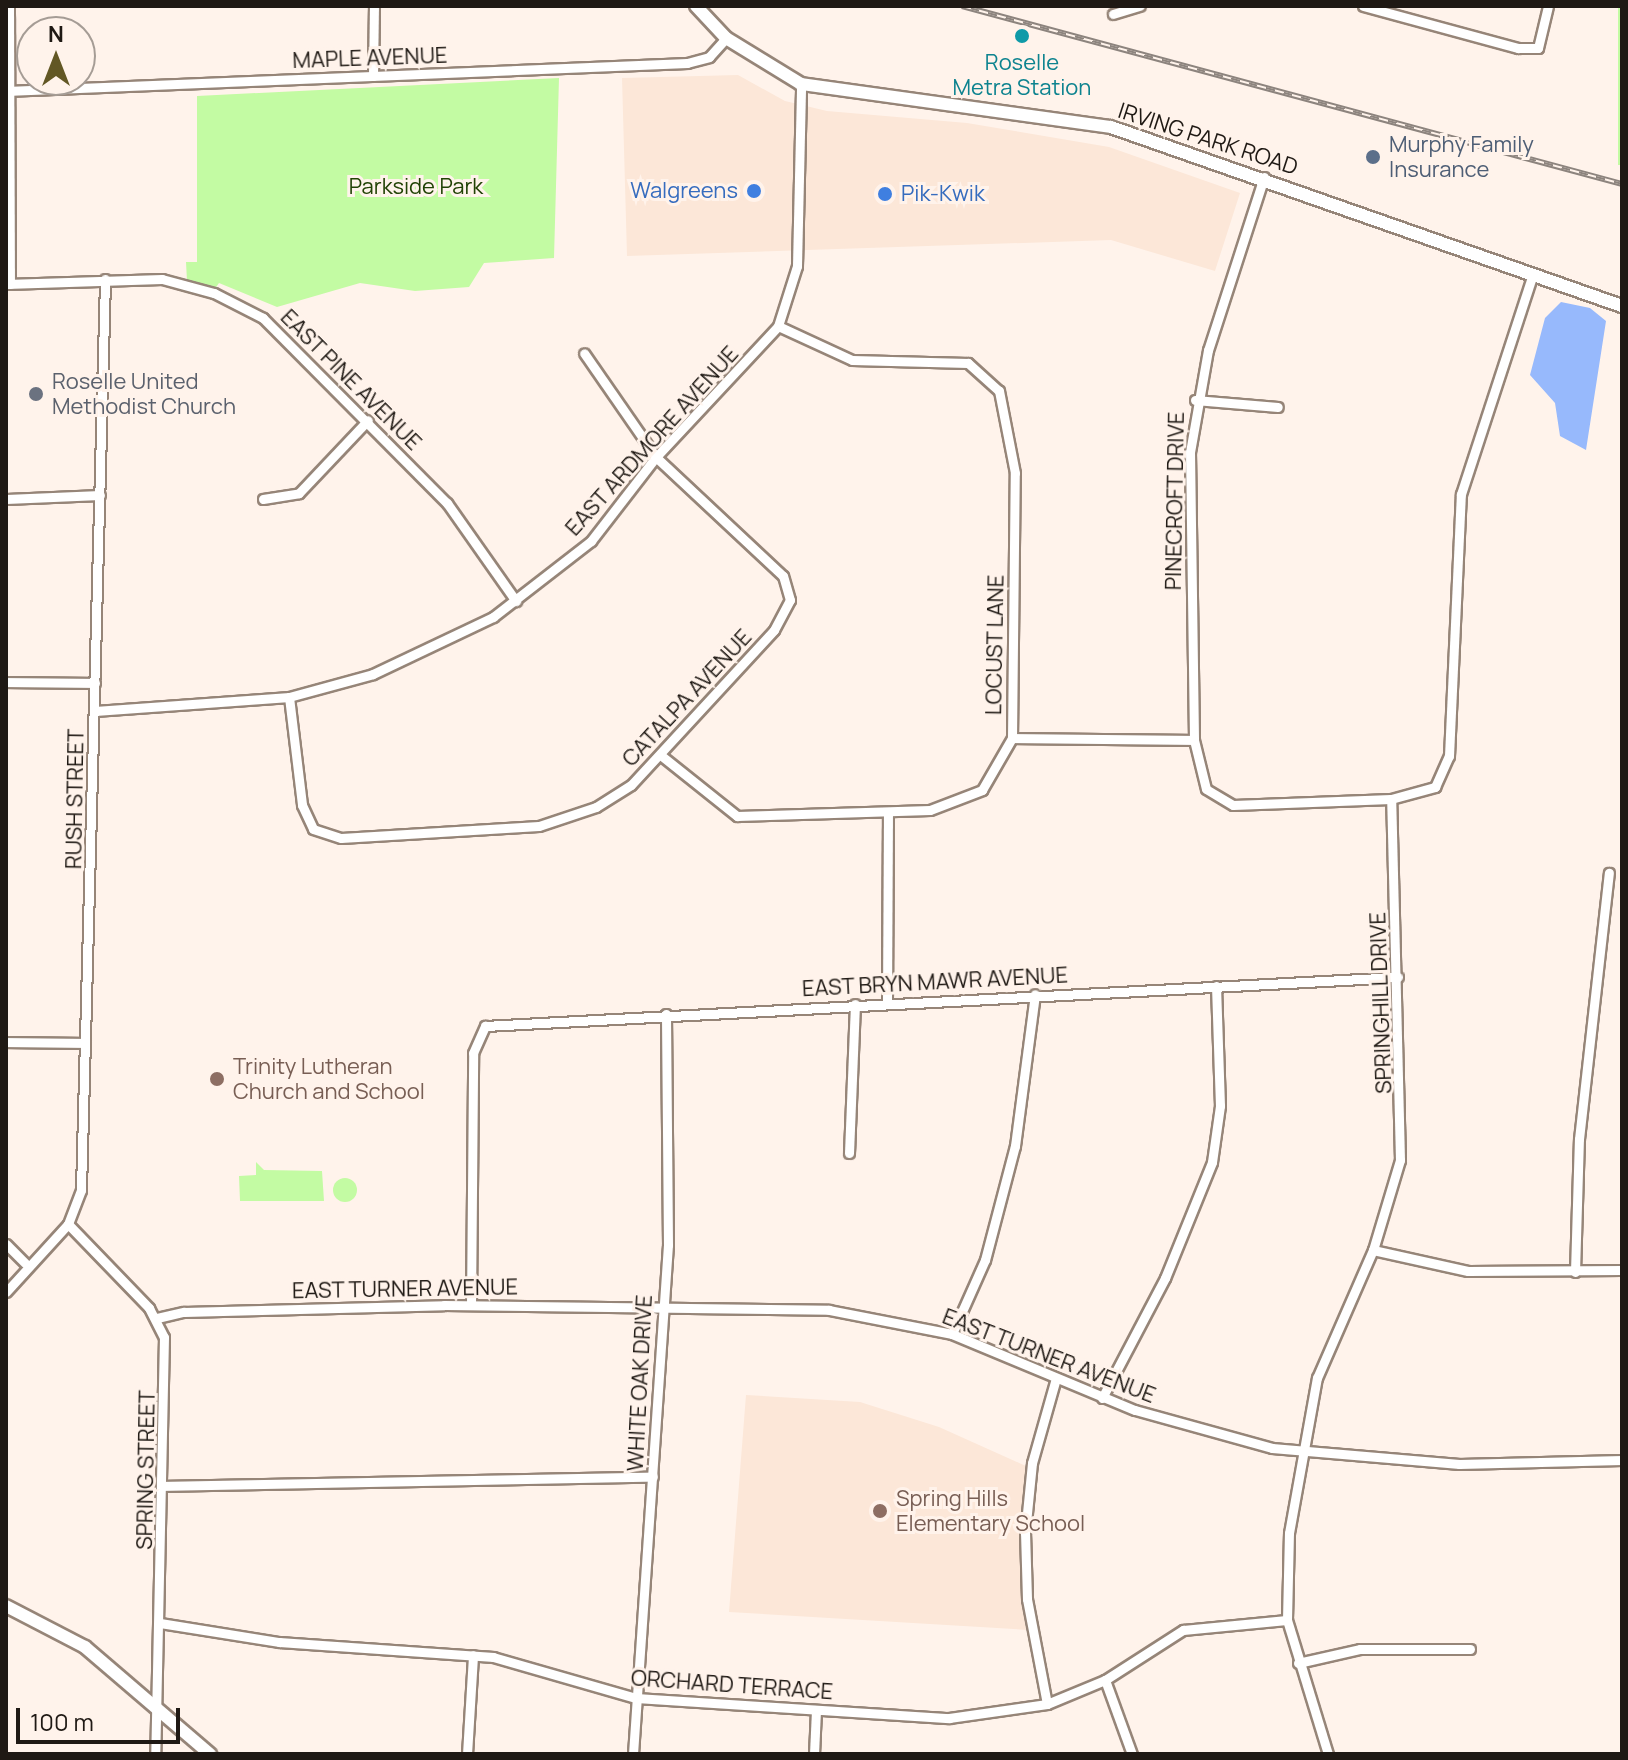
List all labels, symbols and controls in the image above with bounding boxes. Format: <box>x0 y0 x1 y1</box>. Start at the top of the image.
north arrow <box>16 16 96 96</box>
text: N <box>48 19 64 49</box>
marker: Roselle Metra Station <box>1013 27 1031 45</box>
street label: MAPLE AVENUE <box>292 42 448 74</box>
place label: Roselle Metra Station <box>953 49 1091 100</box>
street label: IRVING PARK ROAD <box>1115 97 1301 181</box>
place label: Murphy Family Insurance <box>1389 131 1534 182</box>
marker: Murphy Family Insurance <box>1364 148 1382 166</box>
park label: Parkside Park <box>349 174 483 200</box>
place label: Walgreens <box>630 178 738 204</box>
place label: Pik-Kwik <box>901 181 985 207</box>
marker: Walgreens <box>745 182 763 200</box>
marker: Pik-Kwik <box>876 185 894 203</box>
street label: EAST PINE AVENUE <box>275 304 427 456</box>
street label: EAST ARDMORE AVENUE <box>560 341 744 541</box>
place label: Roselle United Methodist Church <box>52 368 236 420</box>
marker: Roselle United Methodist Church <box>27 385 45 403</box>
street label: PINECROFT DRIVE <box>1160 411 1190 591</box>
street label: LOCUST LANE <box>981 574 1009 716</box>
street label: CATALPA AVENUE <box>617 624 757 772</box>
street label: RUSH STREET <box>61 729 89 869</box>
street label: SPRINGHILL DRIVE <box>1365 911 1397 1095</box>
street label: EAST BRYN MAWR AVENUE <box>801 962 1069 1002</box>
place label: Trinity Lutheran Church and School <box>233 1053 425 1104</box>
marker: Trinity Lutheran Church and School <box>208 1070 226 1088</box>
street label: EAST TURNER AVENUE <box>291 1274 519 1304</box>
street label: WHITE OAK DRIVE <box>622 1294 658 1472</box>
street label: EAST TURNER AVENUE <box>938 1303 1160 1409</box>
street label: SPRING STREET <box>131 1390 161 1550</box>
place label: Spring Hills Elementary School <box>896 1485 1085 1536</box>
marker: Spring Hills Elementary School <box>871 1502 889 1520</box>
street label: ORCHARD TERRACE <box>630 1665 834 1705</box>
scale bar <box>20 1692 184 1742</box>
text: 100 m <box>30 1705 94 1738</box>

